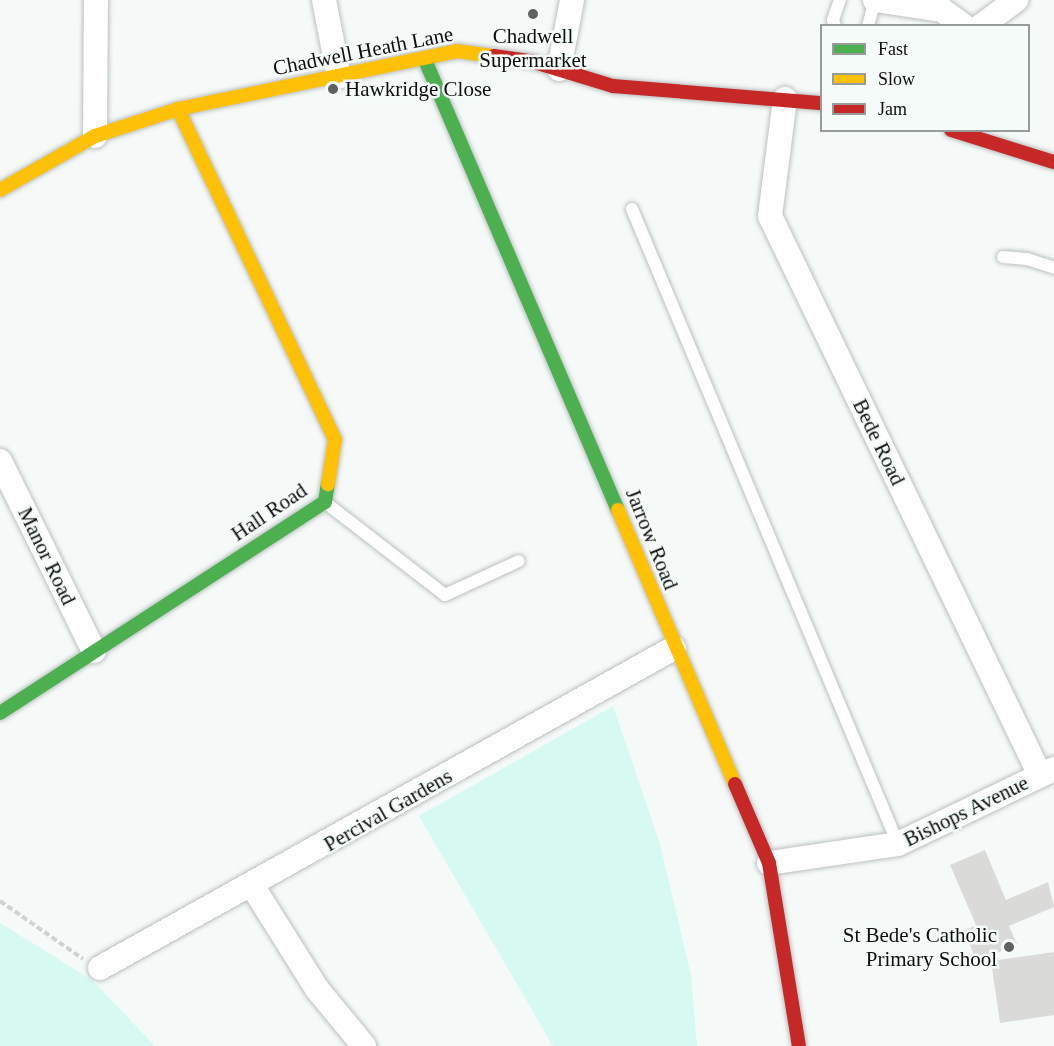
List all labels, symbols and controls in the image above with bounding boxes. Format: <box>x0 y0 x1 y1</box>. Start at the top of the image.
marker: Chadwell Supermarket <box>526 7 540 21</box>
street label: Chadwell Heath Lane <box>271 21 455 81</box>
place label: Chadwell Supermarket <box>479 23 587 73</box>
legend <box>820 24 1030 132</box>
text: Fast <box>878 39 908 59</box>
text: Slow <box>878 69 915 89</box>
place label: Hawkridge Close <box>345 76 491 102</box>
marker: Hawkridge Close <box>326 82 340 96</box>
text: Jam <box>878 99 907 119</box>
street label: Bede Road <box>847 395 911 489</box>
street label: Hall Road <box>226 478 312 546</box>
street label: Jarrow Road <box>620 485 684 593</box>
street label: Manor Road <box>13 503 81 609</box>
street label: Percival Gardens <box>319 763 457 857</box>
street label: Bishops Avenue <box>899 770 1033 852</box>
place label: St Bede's Catholic Primary School <box>843 922 997 972</box>
marker: St Bede's Catholic Primary School <box>1002 940 1016 954</box>

